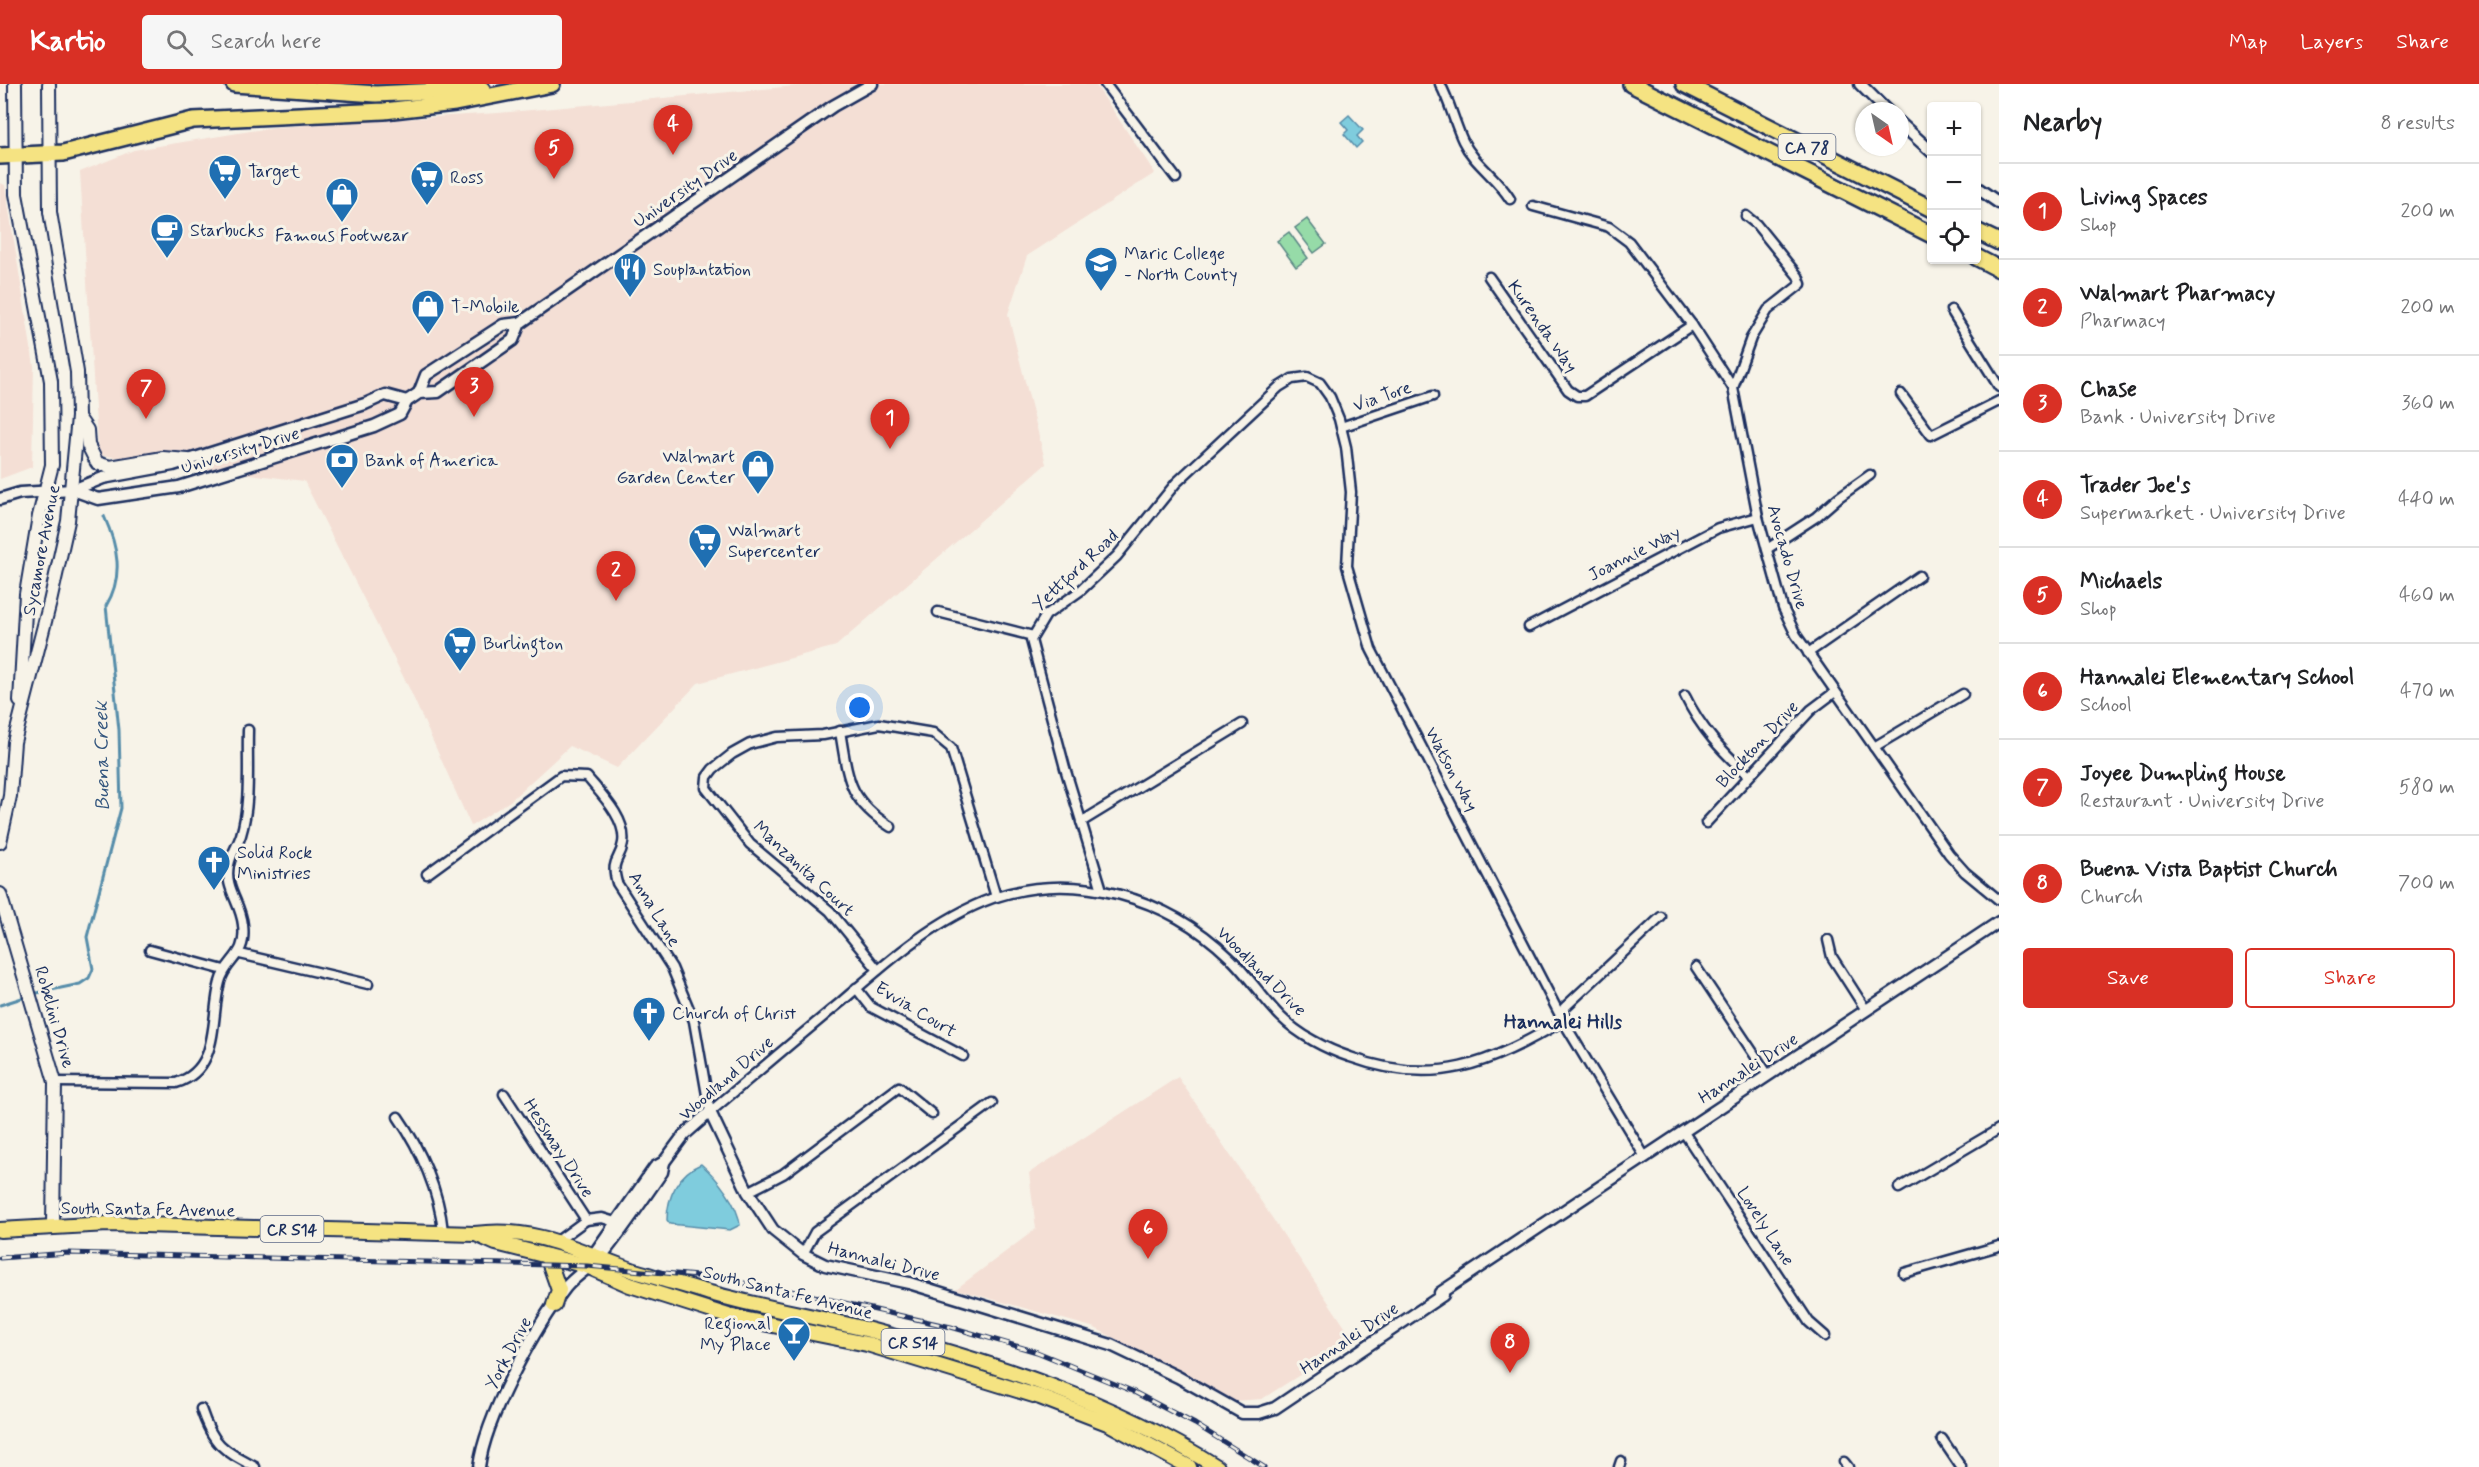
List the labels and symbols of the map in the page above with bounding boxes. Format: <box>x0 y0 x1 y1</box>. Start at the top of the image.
north arrow <box>1855 102 1909 156</box>
pin: 4 <box>654 106 692 155</box>
pin: 5 <box>534 130 574 179</box>
road number: CA 78 <box>1778 134 1836 160</box>
street label: University Drive <box>628 144 743 234</box>
supermarket icon: Target <box>207 153 243 200</box>
supermarket icon: Ross <box>409 159 445 206</box>
place label: Target <box>248 160 301 185</box>
place label: Ross <box>450 166 483 190</box>
shop icon: Famous Footwear <box>324 176 360 223</box>
cafe icon: Starbucks <box>149 212 185 259</box>
place label: Starbucks <box>190 219 264 243</box>
place label: Famous Footwear <box>275 224 409 248</box>
place label: Maric College - North County <box>1124 242 1238 287</box>
school or university icon: Maric College - North County <box>1083 245 1119 292</box>
restaurant icon: Souplantation <box>612 251 648 298</box>
place label: Souplantation <box>653 258 751 282</box>
street label: Kurenda Way <box>1502 276 1583 377</box>
shop icon: T-Mobile <box>410 288 446 335</box>
place label: T-Mobile <box>451 295 519 319</box>
pin: 3 <box>454 368 494 417</box>
pin: 7 <box>126 370 166 419</box>
street label: Via Tore <box>1350 376 1415 418</box>
pin: 1 <box>870 400 910 449</box>
street label: University Drive <box>178 422 302 480</box>
bank icon: Bank of America <box>324 442 360 489</box>
place label: Walmart Garden Center <box>617 445 736 490</box>
shop icon: Walmart Garden Center <box>740 448 776 495</box>
place label: Bank of America <box>365 449 498 473</box>
street label: Sycamore Avenue <box>17 482 66 618</box>
street label: Avocado Drive <box>1761 502 1813 612</box>
place label: Walmart Supercenter <box>728 519 821 564</box>
street label: Joannie Way <box>1584 520 1685 587</box>
supermarket icon: Walmart Supercenter <box>687 522 723 569</box>
street label: Yettford Road <box>1027 524 1125 618</box>
pin: 2 <box>596 552 636 601</box>
supermarket icon: Burlington <box>442 625 478 672</box>
place label: Burlington <box>483 632 563 658</box>
your location <box>845 693 874 722</box>
street label: Blockton Drive <box>1711 696 1804 794</box>
water label: Buena Creek <box>88 700 117 811</box>
street label: Watson Way <box>1419 723 1483 816</box>
street label: Manzanita Court <box>747 815 859 922</box>
place label: Solid Rock Ministries <box>237 841 312 886</box>
church icon: Solid Rock Ministries <box>196 844 232 891</box>
street label: Anna Lane <box>622 868 686 952</box>
street label: Woodland Drive <box>1211 921 1312 1022</box>
street label: Robelini Drive <box>28 964 80 1071</box>
street label: Evvia Court <box>870 976 961 1044</box>
church icon: Church of Christ <box>631 995 667 1042</box>
place label: Church of Christ <box>672 1002 797 1026</box>
district label: Hannalei Hills <box>1504 1009 1622 1036</box>
street label: Hannalei Drive <box>1694 1028 1803 1110</box>
street label: Woodland Drive <box>674 1031 779 1127</box>
street label: Hessmay Drive <box>517 1094 599 1203</box>
street label: Lovely Lane <box>1731 1182 1800 1271</box>
street label: South Santa Fe Avenue <box>61 1196 235 1224</box>
pin: 6 <box>1128 1210 1168 1259</box>
road number: CR S14 <box>260 1216 324 1242</box>
street label: Hannalei Drive <box>825 1236 942 1287</box>
street label: South Santa Fe Avenue <box>700 1260 875 1326</box>
street label: Hannalei Drive <box>1295 1297 1404 1381</box>
place label: Regional My Place <box>700 1312 771 1357</box>
street label: York Drive <box>480 1313 538 1394</box>
bar icon: Regional My Place <box>776 1315 812 1362</box>
pin: 8 <box>1490 1324 1530 1373</box>
road number: CR S14 <box>882 1329 944 1355</box>

